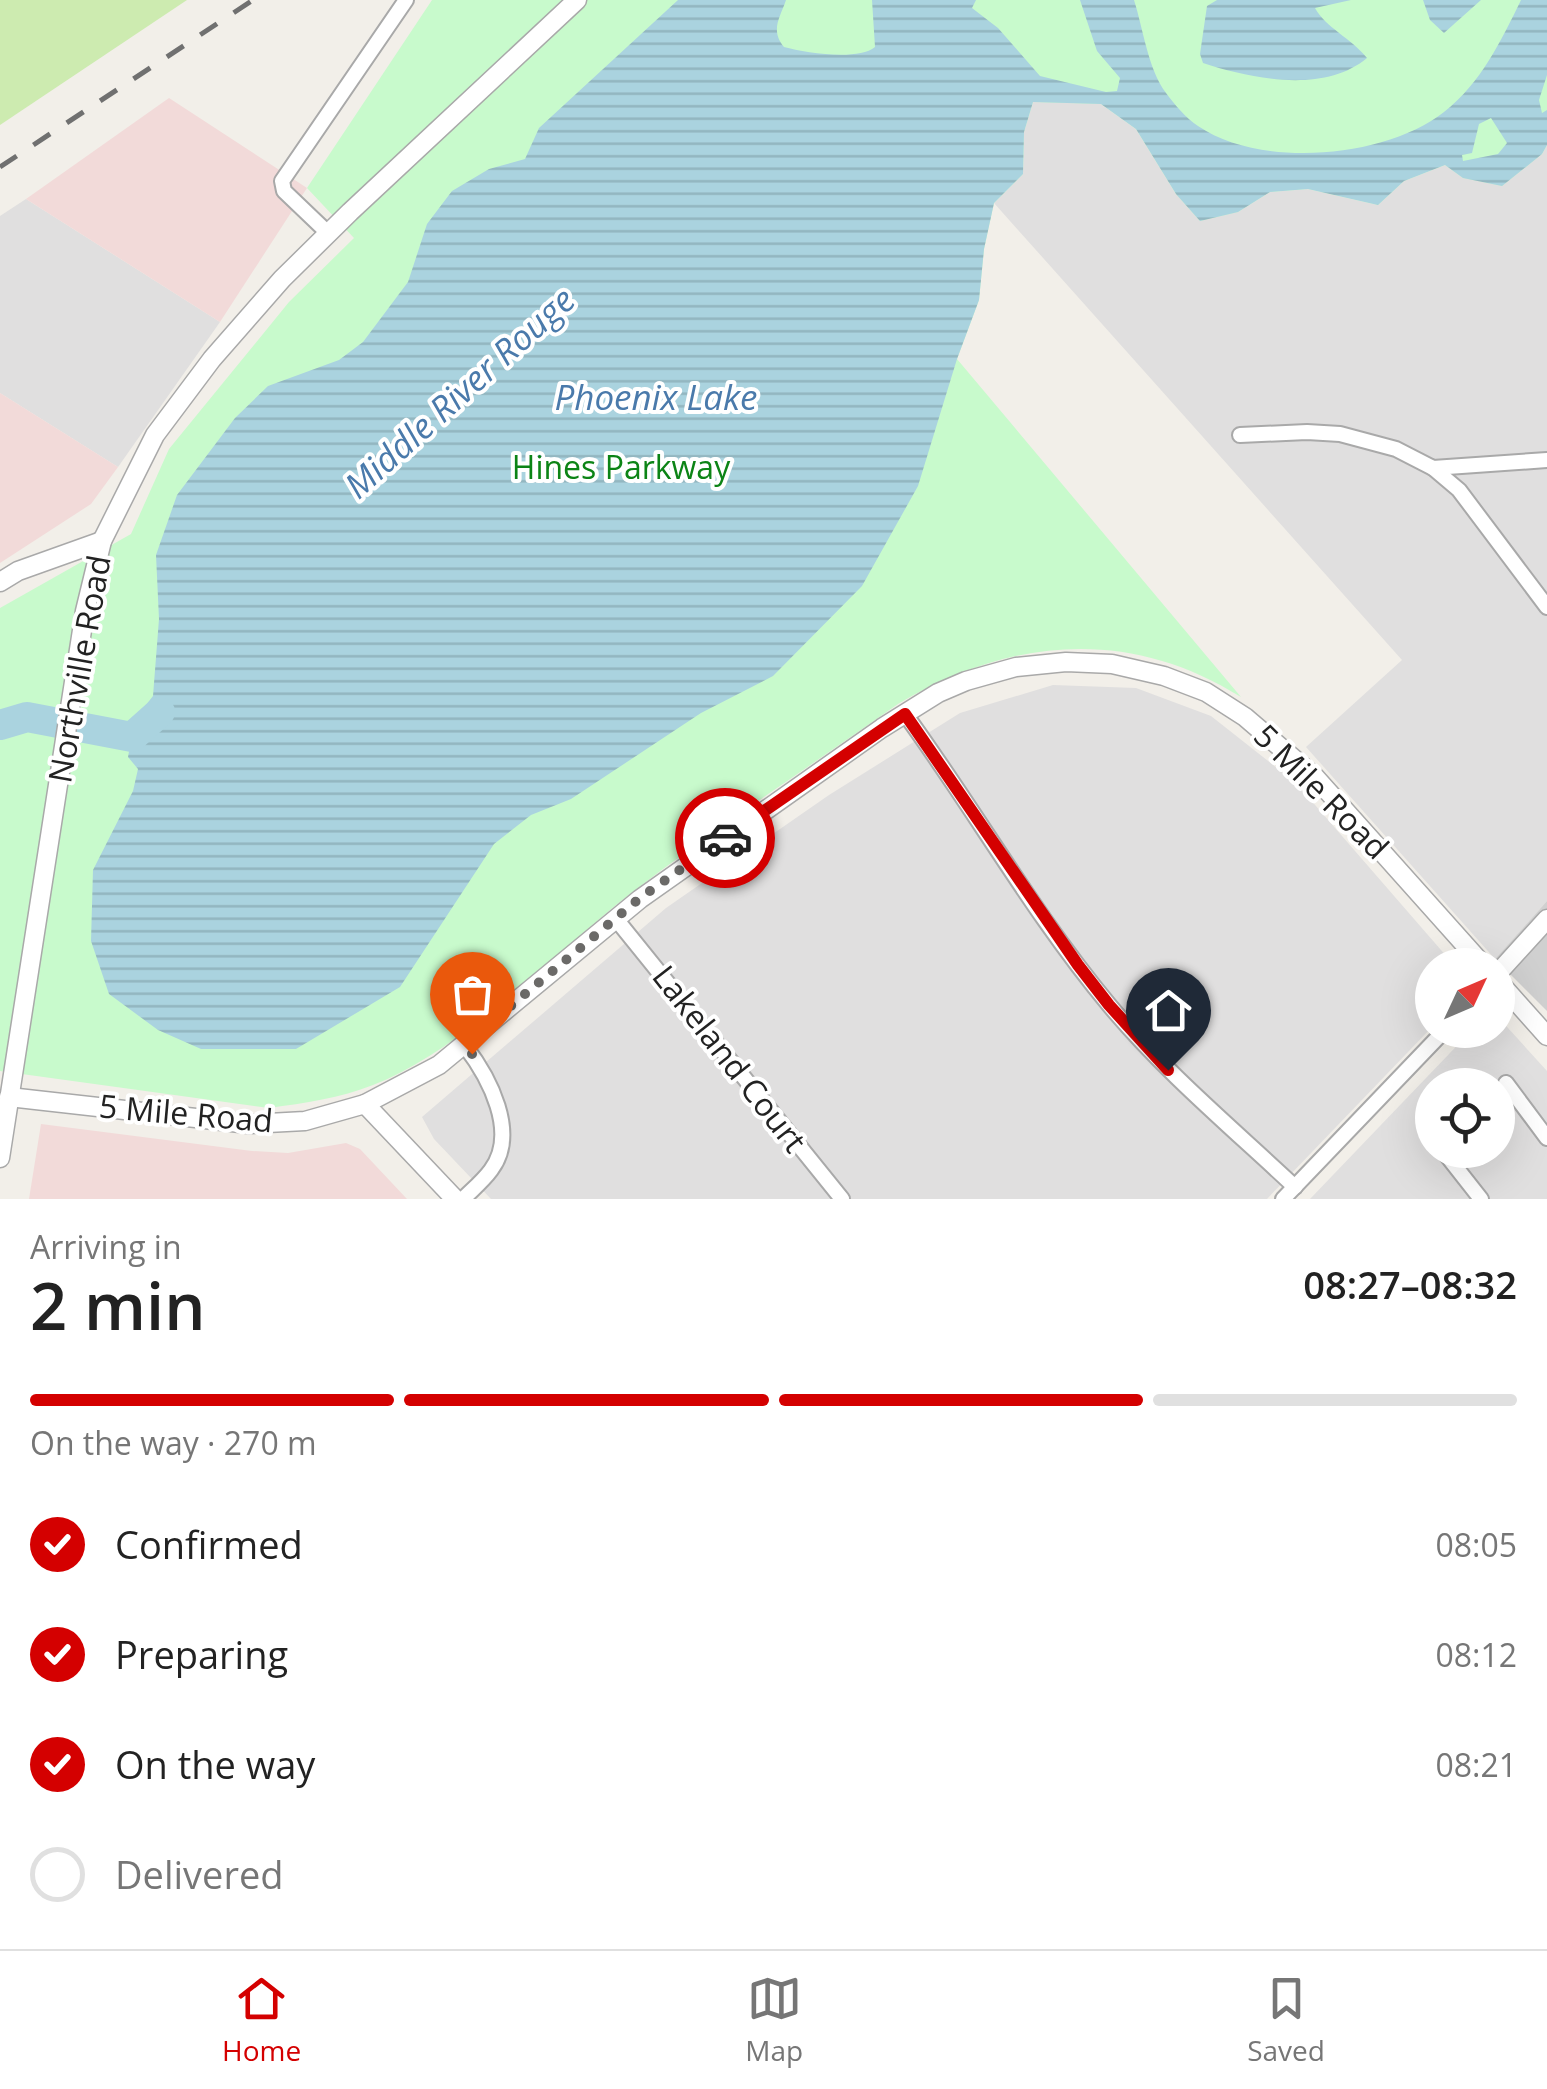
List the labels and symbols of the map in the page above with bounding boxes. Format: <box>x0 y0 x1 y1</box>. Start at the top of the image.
water label: Middle River Rouge <box>334 276 584 508</box>
water label: Phoenix Lake <box>554 373 758 420</box>
park label: Hines Parkway <box>512 445 731 488</box>
street label: Northville Road <box>37 552 120 786</box>
street label: 5 Mile Road <box>1245 714 1399 868</box>
courier <box>675 788 775 888</box>
north arrow <box>1415 948 1515 1048</box>
pin <box>430 952 515 1055</box>
street label: Lakeland Court <box>644 956 817 1160</box>
pin <box>1126 968 1211 1071</box>
street label: 5 Mile Road <box>97 1083 275 1142</box>

